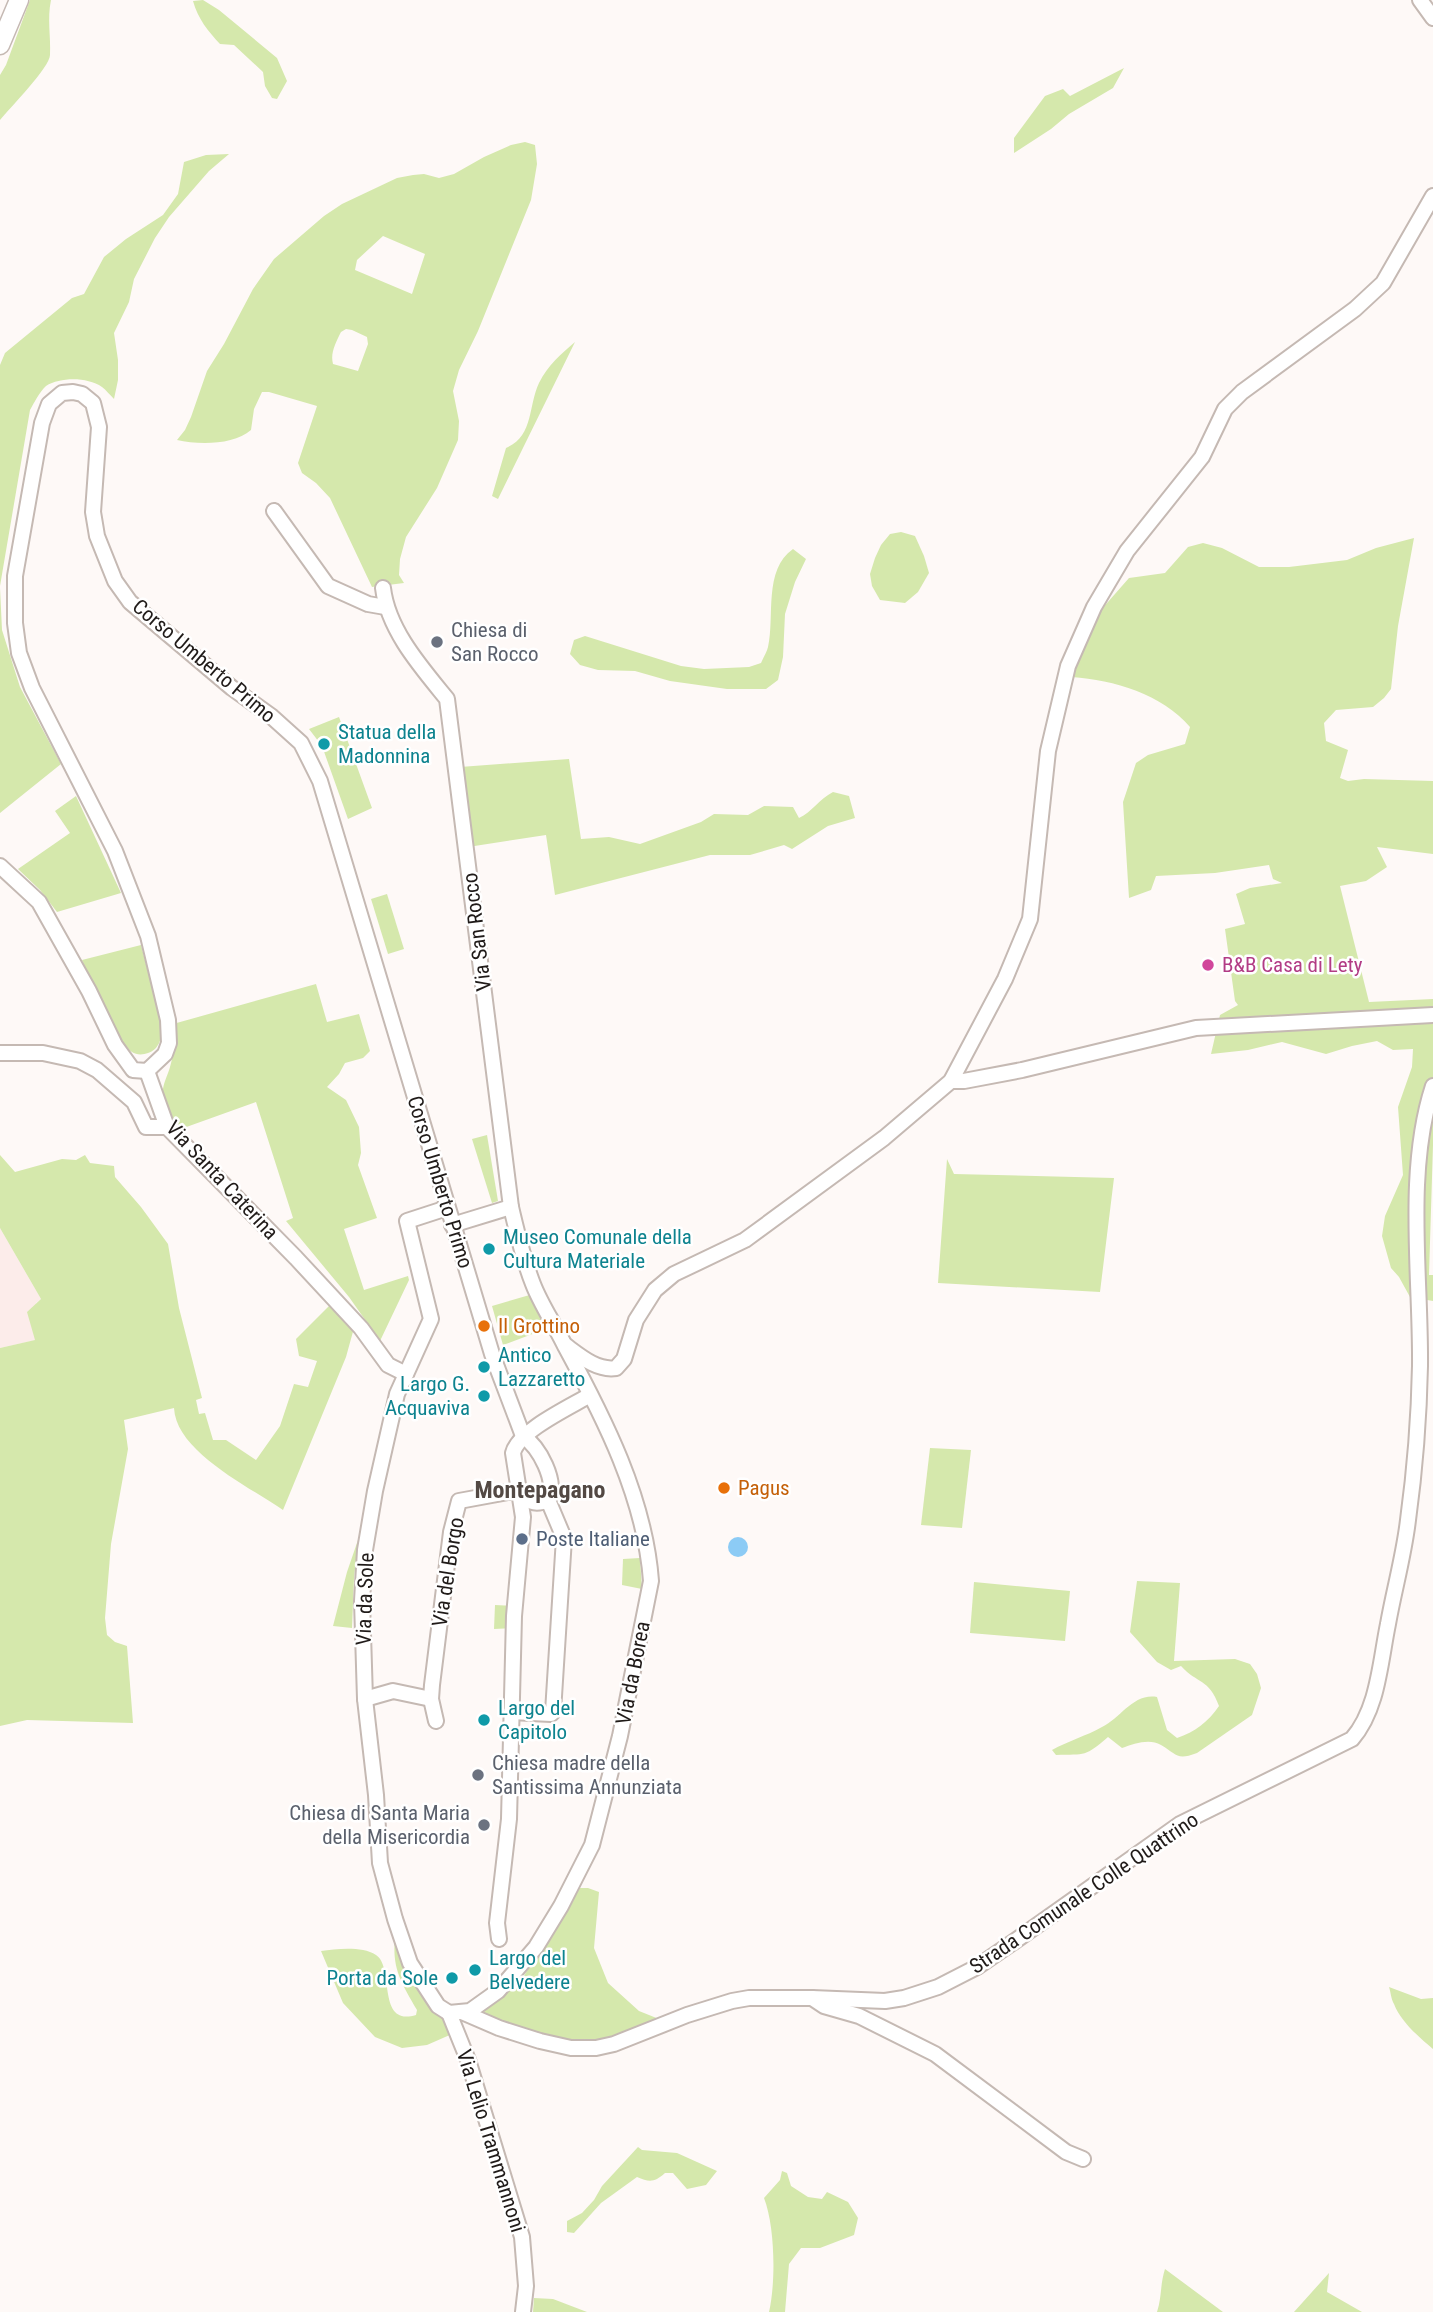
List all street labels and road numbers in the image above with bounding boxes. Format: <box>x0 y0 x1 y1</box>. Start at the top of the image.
street label: Corso Umberto Primo <box>128 594 280 728</box>
street label: Via San Rocco <box>458 871 496 993</box>
street label: Corso Umberto Primo <box>402 1093 478 1271</box>
street label: Via Santa Caterina <box>161 1116 283 1244</box>
street label: Via del Borgo <box>428 1516 468 1628</box>
street label: Via da Sole <box>351 1552 379 1646</box>
street label: Via da Borea <box>611 1619 655 1727</box>
street label: Strada Comunale Colle Quattrino <box>965 1807 1203 1979</box>
street label: Via Lelio Trammannoni <box>452 2047 530 2235</box>

